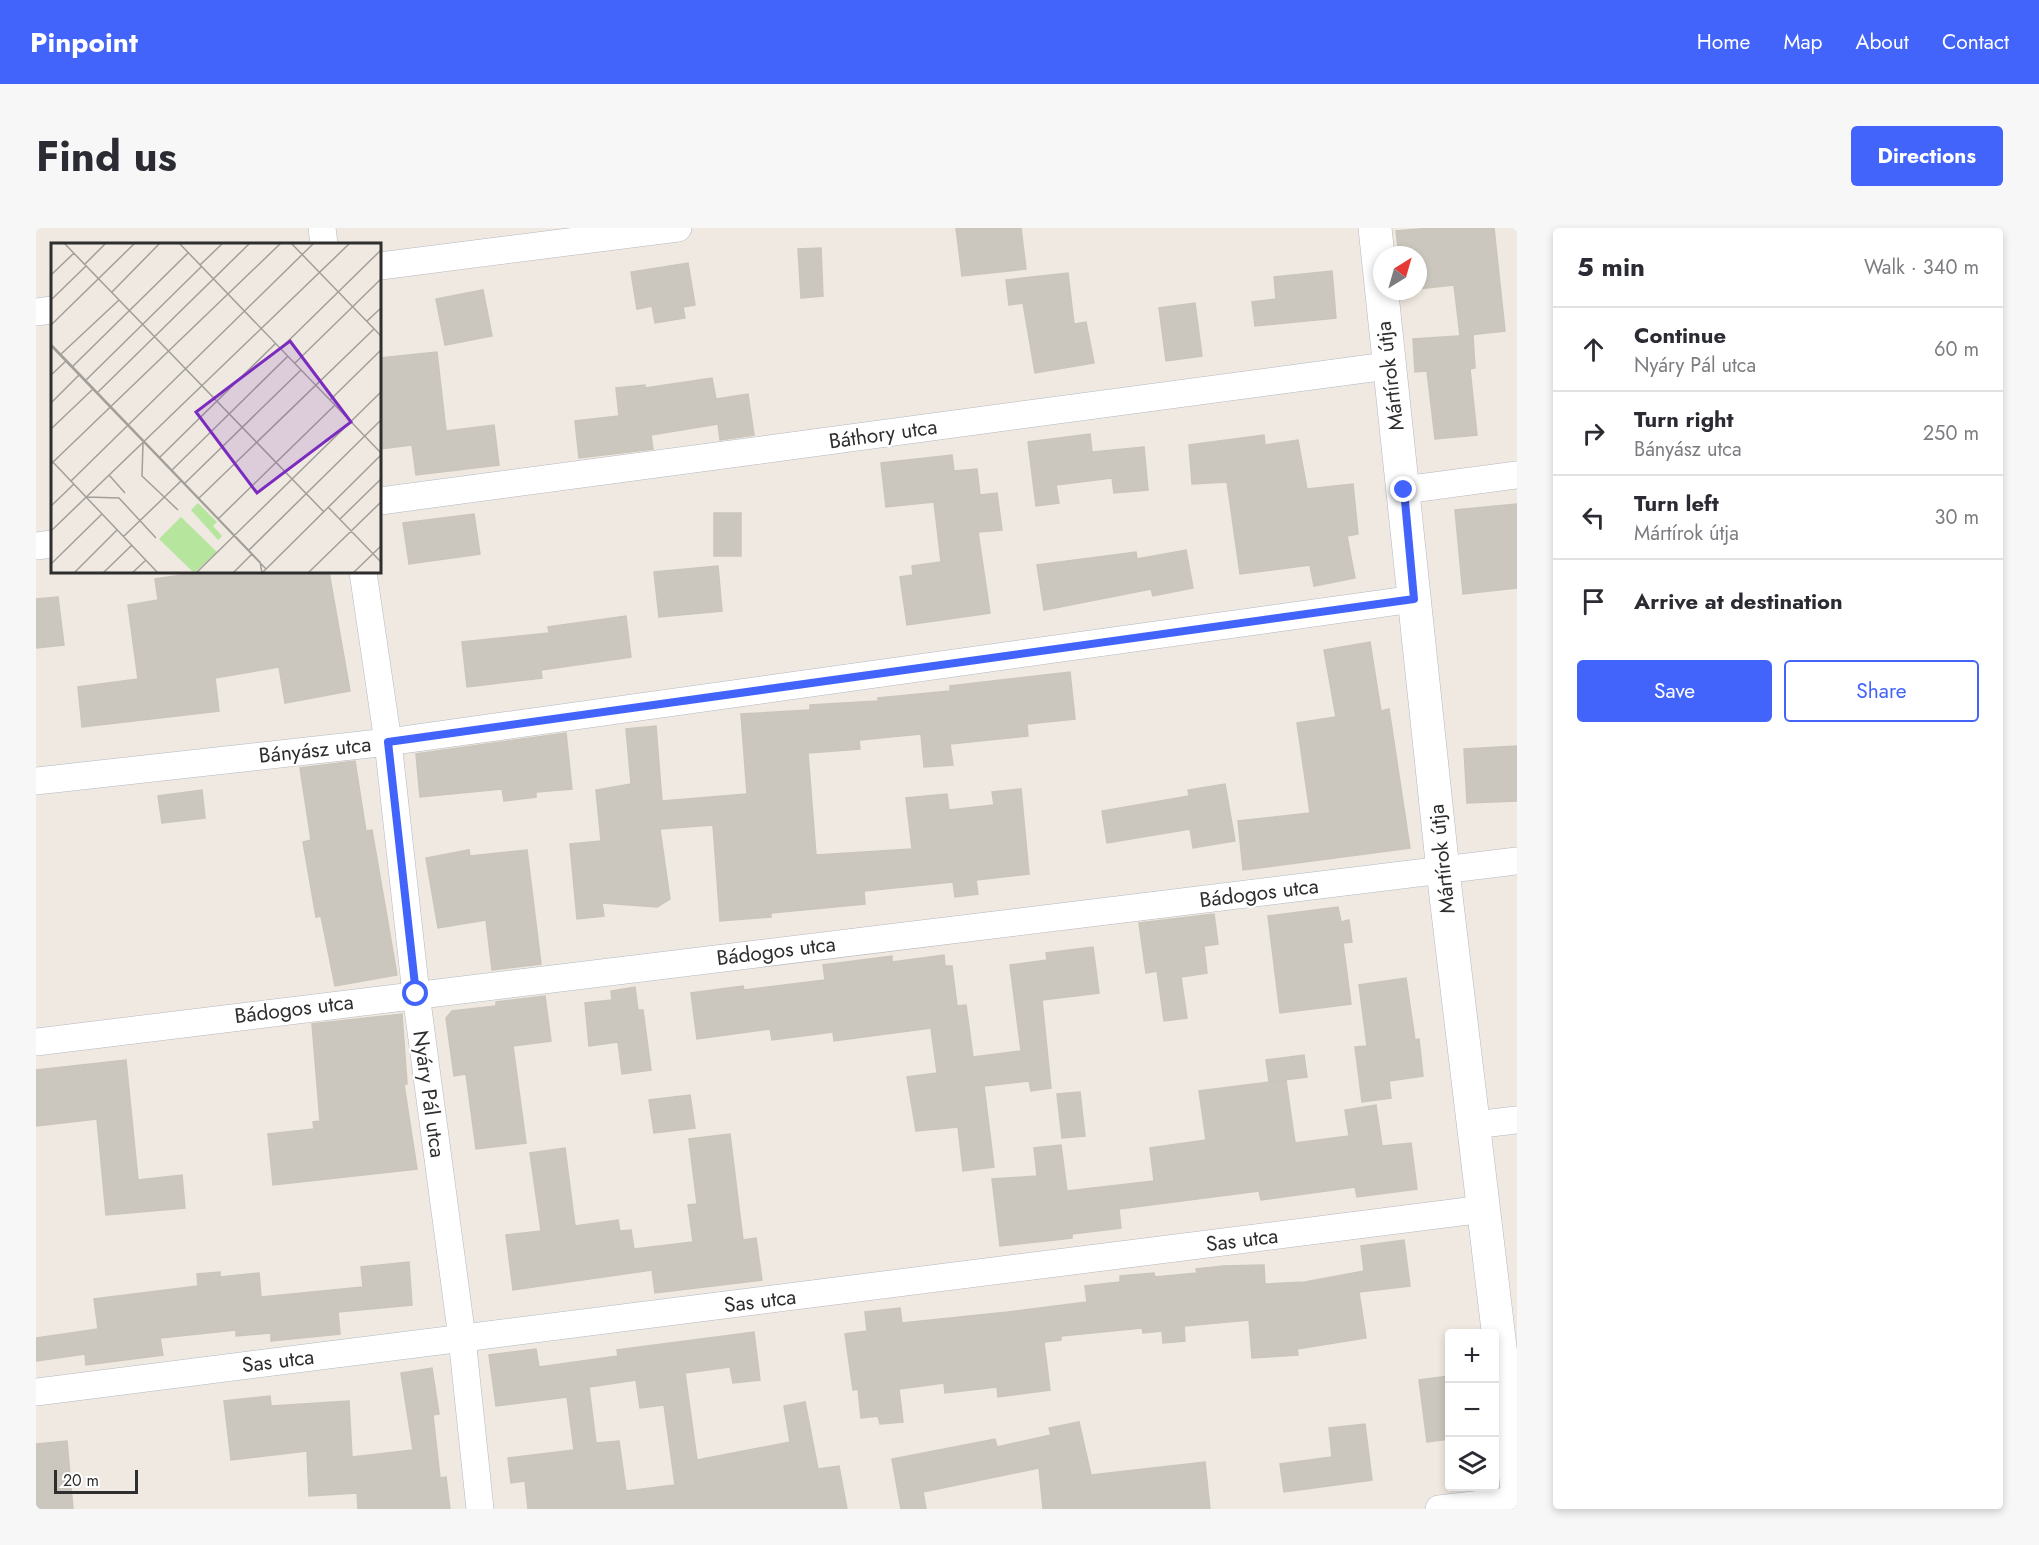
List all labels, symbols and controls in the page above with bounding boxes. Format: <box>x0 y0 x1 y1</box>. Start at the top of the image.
text: Pinpoint <box>30 22 138 63</box>
text: Home <box>1697 27 1750 57</box>
text: Map <box>1783 27 1823 57</box>
text: About <box>1856 27 1909 57</box>
text: Contact <box>1942 27 2009 57</box>
text: Find us <box>36 126 177 187</box>
button: Directions <box>1851 126 2003 186</box>
inset map <box>51 243 381 573</box>
north arrow <box>1373 246 1427 300</box>
text: 5 min <box>1577 248 1645 286</box>
text: Walk · 340 m <box>1864 253 1979 282</box>
street label: Mártírok útja <box>1368 319 1412 433</box>
text: Continue <box>1634 319 1726 351</box>
icon: ahead <box>1577 333 1610 366</box>
text: 60 m <box>1934 335 1979 364</box>
text: Nyáry Pál utca <box>1634 351 1756 380</box>
text: Turn right <box>1634 403 1734 435</box>
street label: Báthory utca <box>827 412 939 456</box>
icon: right <box>1577 417 1610 450</box>
text: 250 m <box>1923 419 1979 448</box>
text: Bányász utca <box>1634 435 1742 464</box>
route end <box>1390 476 1416 502</box>
text: Turn left <box>1634 487 1719 519</box>
icon: left <box>1577 501 1610 534</box>
text: 30 m <box>1934 503 1979 532</box>
text: Mártírok útja <box>1634 519 1739 548</box>
icon: arrive <box>1577 585 1610 618</box>
text: Arrive at destination <box>1634 585 1843 617</box>
button: Save <box>1577 660 1772 722</box>
button: Share <box>1784 660 1979 722</box>
street label: Bányász utca <box>257 729 373 771</box>
street label: Mártírok útja <box>1421 803 1463 915</box>
street label: Bádogos utca <box>1198 871 1320 915</box>
street label: Bádogos utca <box>715 929 837 973</box>
route start <box>402 980 428 1006</box>
street label: Bádogos utca <box>233 987 355 1031</box>
street label: Nyáry Pál utca <box>405 1028 453 1160</box>
street label: Sas utca <box>1204 1221 1280 1259</box>
street label: Sas utca <box>722 1282 798 1320</box>
map controls <box>1445 1329 1499 1491</box>
button: + <box>1445 1329 1499 1383</box>
street label: Sas utca <box>240 1342 316 1380</box>
button: − <box>1445 1383 1499 1437</box>
button: layers <box>1445 1437 1499 1491</box>
scale bar <box>54 1467 138 1494</box>
text: 20 m <box>63 1469 99 1492</box>

